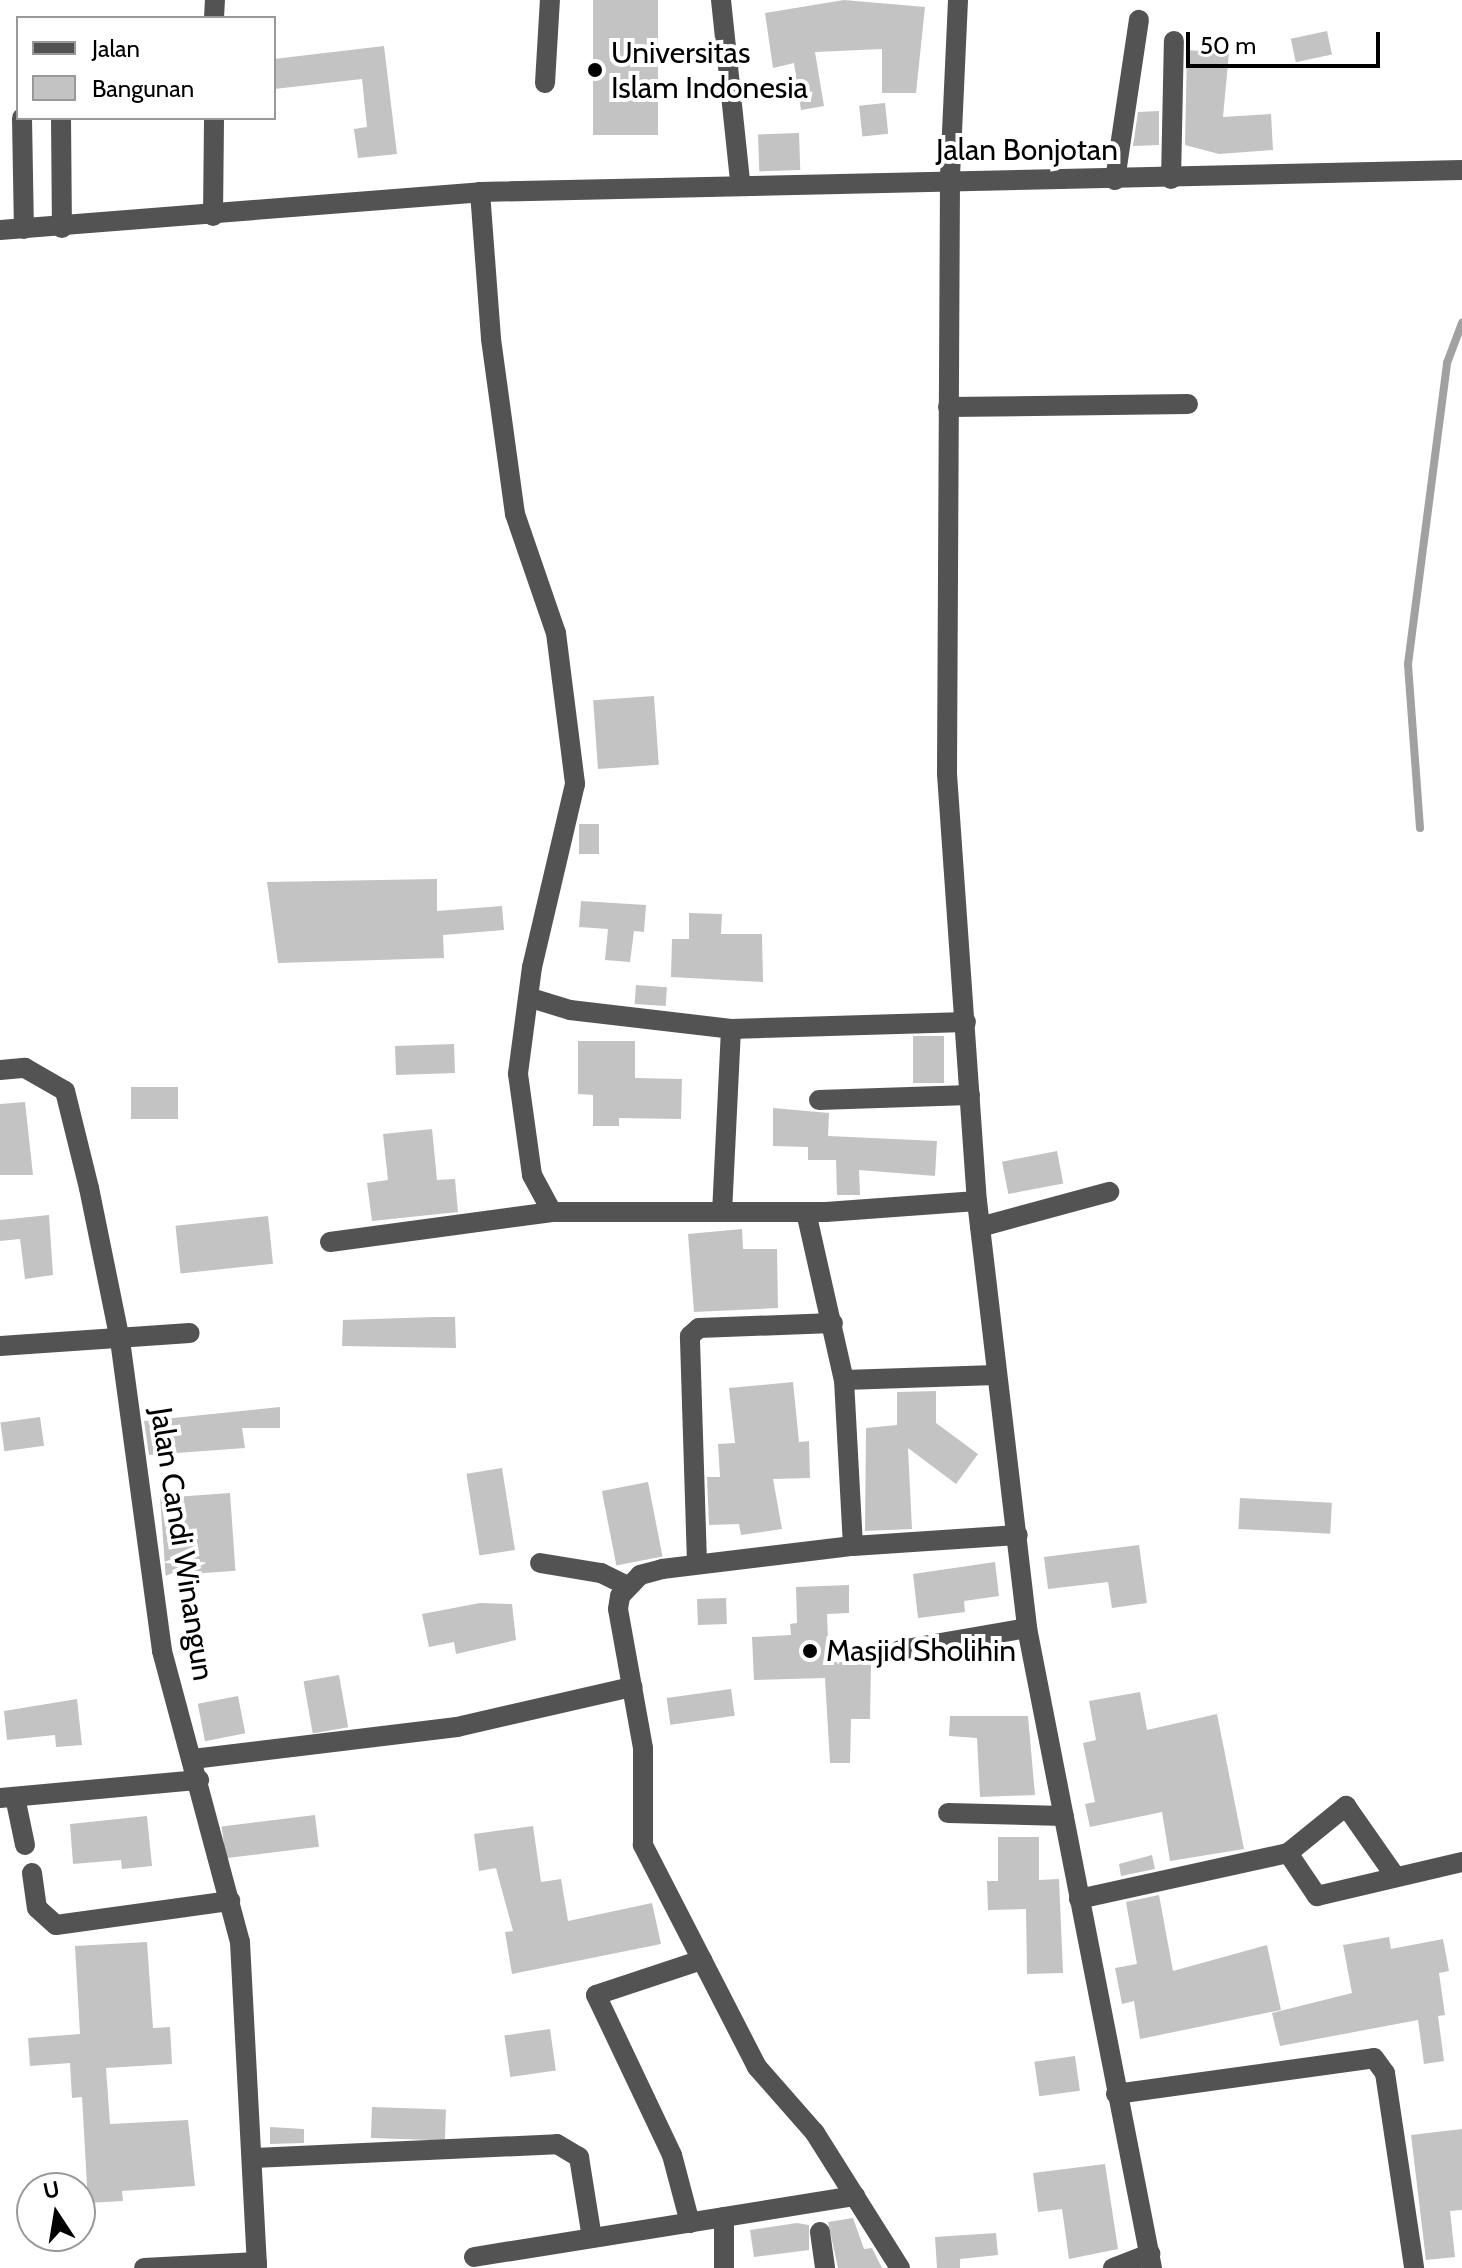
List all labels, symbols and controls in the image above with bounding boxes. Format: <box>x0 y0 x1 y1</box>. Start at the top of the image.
legend <box>16 16 276 120</box>
scale bar <box>1190 16 1384 66</box>
text: 50 m <box>1200 31 1256 60</box>
text: Jalan <box>92 34 140 63</box>
place label: Universitas Islam Indonesia <box>611 35 808 106</box>
marker: Universitas Islam Indonesia <box>586 61 604 79</box>
text: Bangunan <box>92 74 194 103</box>
street label: Jalan Bonjotan <box>936 132 1118 168</box>
street label: Jalan Candi Winangun <box>143 1405 221 1683</box>
place label: Masjid Sholihin <box>826 1633 1016 1669</box>
marker: Masjid Sholihin <box>801 1642 819 1660</box>
north arrow <box>16 2172 96 2252</box>
text: U <box>41 2175 62 2205</box>

